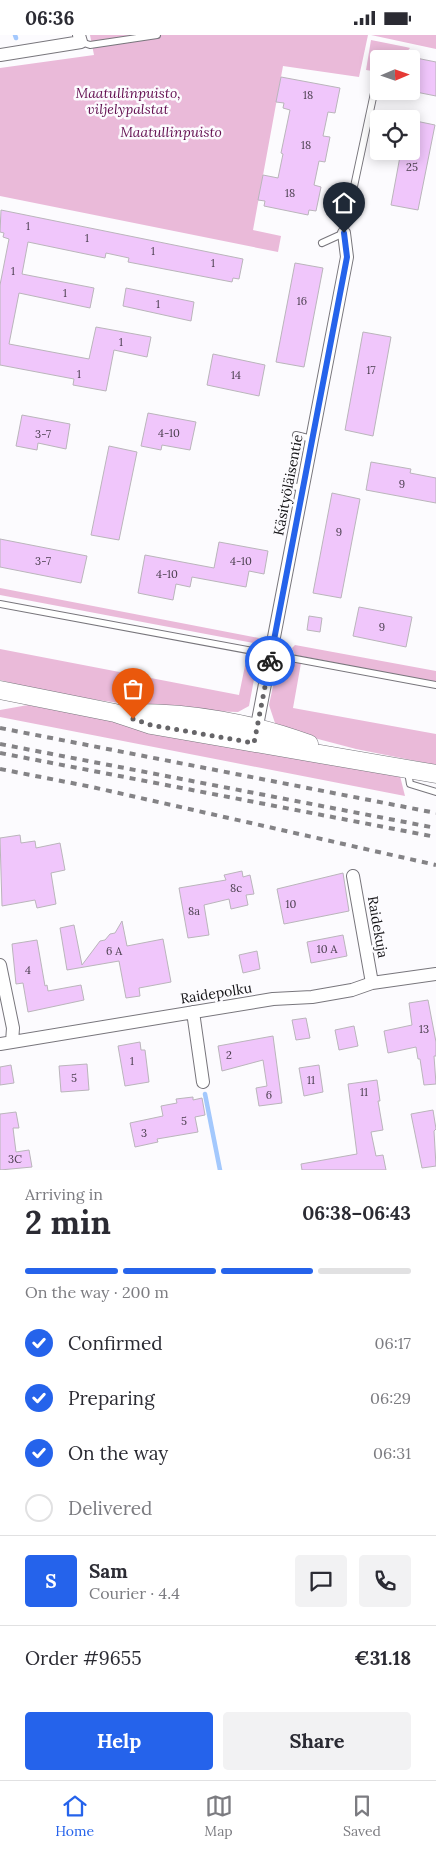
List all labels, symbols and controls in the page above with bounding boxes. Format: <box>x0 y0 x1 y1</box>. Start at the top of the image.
text: 06:36 <box>25 6 74 30</box>
north arrow <box>370 50 420 100</box>
map controls <box>370 50 420 160</box>
park label: Maatullinpuisto, viljelypalstat <box>75 84 181 118</box>
house number: 18 <box>303 88 313 102</box>
button: locate <box>370 110 420 160</box>
park label: Maatullinpuisto <box>120 123 222 141</box>
house number: 18 <box>301 138 311 152</box>
house number: 25 <box>406 160 418 174</box>
pin <box>323 182 365 233</box>
house number: 18 <box>285 186 295 200</box>
icon: home <box>330 189 358 217</box>
house number: 1 <box>26 219 30 233</box>
house number: 1 <box>85 231 89 245</box>
house number: 1 <box>151 244 155 258</box>
house number: 1 <box>211 256 215 270</box>
house number: 1 <box>11 264 15 278</box>
house number: 1 <box>63 286 67 300</box>
house number: 16 <box>297 294 307 308</box>
house number: 1 <box>156 297 160 311</box>
house number: 1 <box>119 335 123 349</box>
house number: 17 <box>366 363 376 377</box>
house number: 1 <box>77 367 81 381</box>
house number: 14 <box>231 368 241 382</box>
house number: 4-10 <box>158 426 180 440</box>
house number: 3-7 <box>35 427 51 441</box>
street label: Käsityöläisentie <box>269 432 307 537</box>
house number: 9 <box>399 477 405 491</box>
house number: 9 <box>336 525 342 539</box>
house number: 3-7 <box>35 554 51 568</box>
house number: 4-10 <box>230 554 252 568</box>
house number: 4-10 <box>156 567 178 581</box>
house number: 9 <box>379 620 385 634</box>
courier <box>245 636 295 686</box>
icon: bike <box>256 647 284 675</box>
pin <box>112 668 154 719</box>
icon: bag <box>119 675 147 703</box>
house number: 8c <box>230 881 242 895</box>
street label: Raidekuja <box>364 895 392 959</box>
house number: 10 <box>286 897 297 911</box>
house number: 8a <box>188 904 200 918</box>
house number: 10 A <box>317 942 338 956</box>
house number: 6 A <box>106 944 123 958</box>
house number: 4 <box>25 963 31 977</box>
street label: Raidepolku <box>179 978 253 1008</box>
house number: 13 <box>419 1022 429 1036</box>
house number: 2 <box>226 1048 232 1062</box>
house number: 1 <box>130 1054 134 1068</box>
house number: 5 <box>71 1071 77 1085</box>
house number: 11 <box>307 1073 315 1087</box>
house number: 11 <box>360 1085 368 1099</box>
house number: 6 <box>266 1088 272 1102</box>
house number: 5 <box>181 1114 187 1128</box>
house number: 3 <box>141 1126 147 1140</box>
house number: 3C <box>8 1152 22 1166</box>
text: Arriving in <box>25 1184 103 1204</box>
text: 06:38–06:43 <box>302 1201 411 1225</box>
text: 2 min <box>25 1202 111 1243</box>
text: On the way · 200 m <box>25 1282 169 1302</box>
icon: check <box>25 1329 53 1357</box>
text: Confirmed <box>68 1331 163 1355</box>
text: 06:17 <box>375 1333 411 1353</box>
icon: check <box>25 1384 53 1412</box>
text: Preparing <box>68 1386 155 1410</box>
text: 06:29 <box>370 1388 411 1408</box>
icon: check <box>25 1439 53 1467</box>
text: On the way <box>68 1441 168 1465</box>
text: 06:31 <box>373 1443 411 1463</box>
text: Delivered <box>68 1496 152 1520</box>
button: chat <box>295 1555 347 1607</box>
button: phone <box>359 1555 411 1607</box>
text: Sam <box>89 1559 128 1583</box>
text: S <box>45 1569 57 1593</box>
text: Courier · 4.4 <box>89 1583 180 1603</box>
text: Order #9655 <box>25 1646 142 1670</box>
text: €31.18 <box>354 1646 411 1670</box>
button: Help <box>25 1712 213 1770</box>
button: Share <box>223 1712 411 1770</box>
tab: Home <box>55 1792 94 1840</box>
tab: Map <box>204 1792 233 1840</box>
tab: Saved <box>343 1792 381 1840</box>

